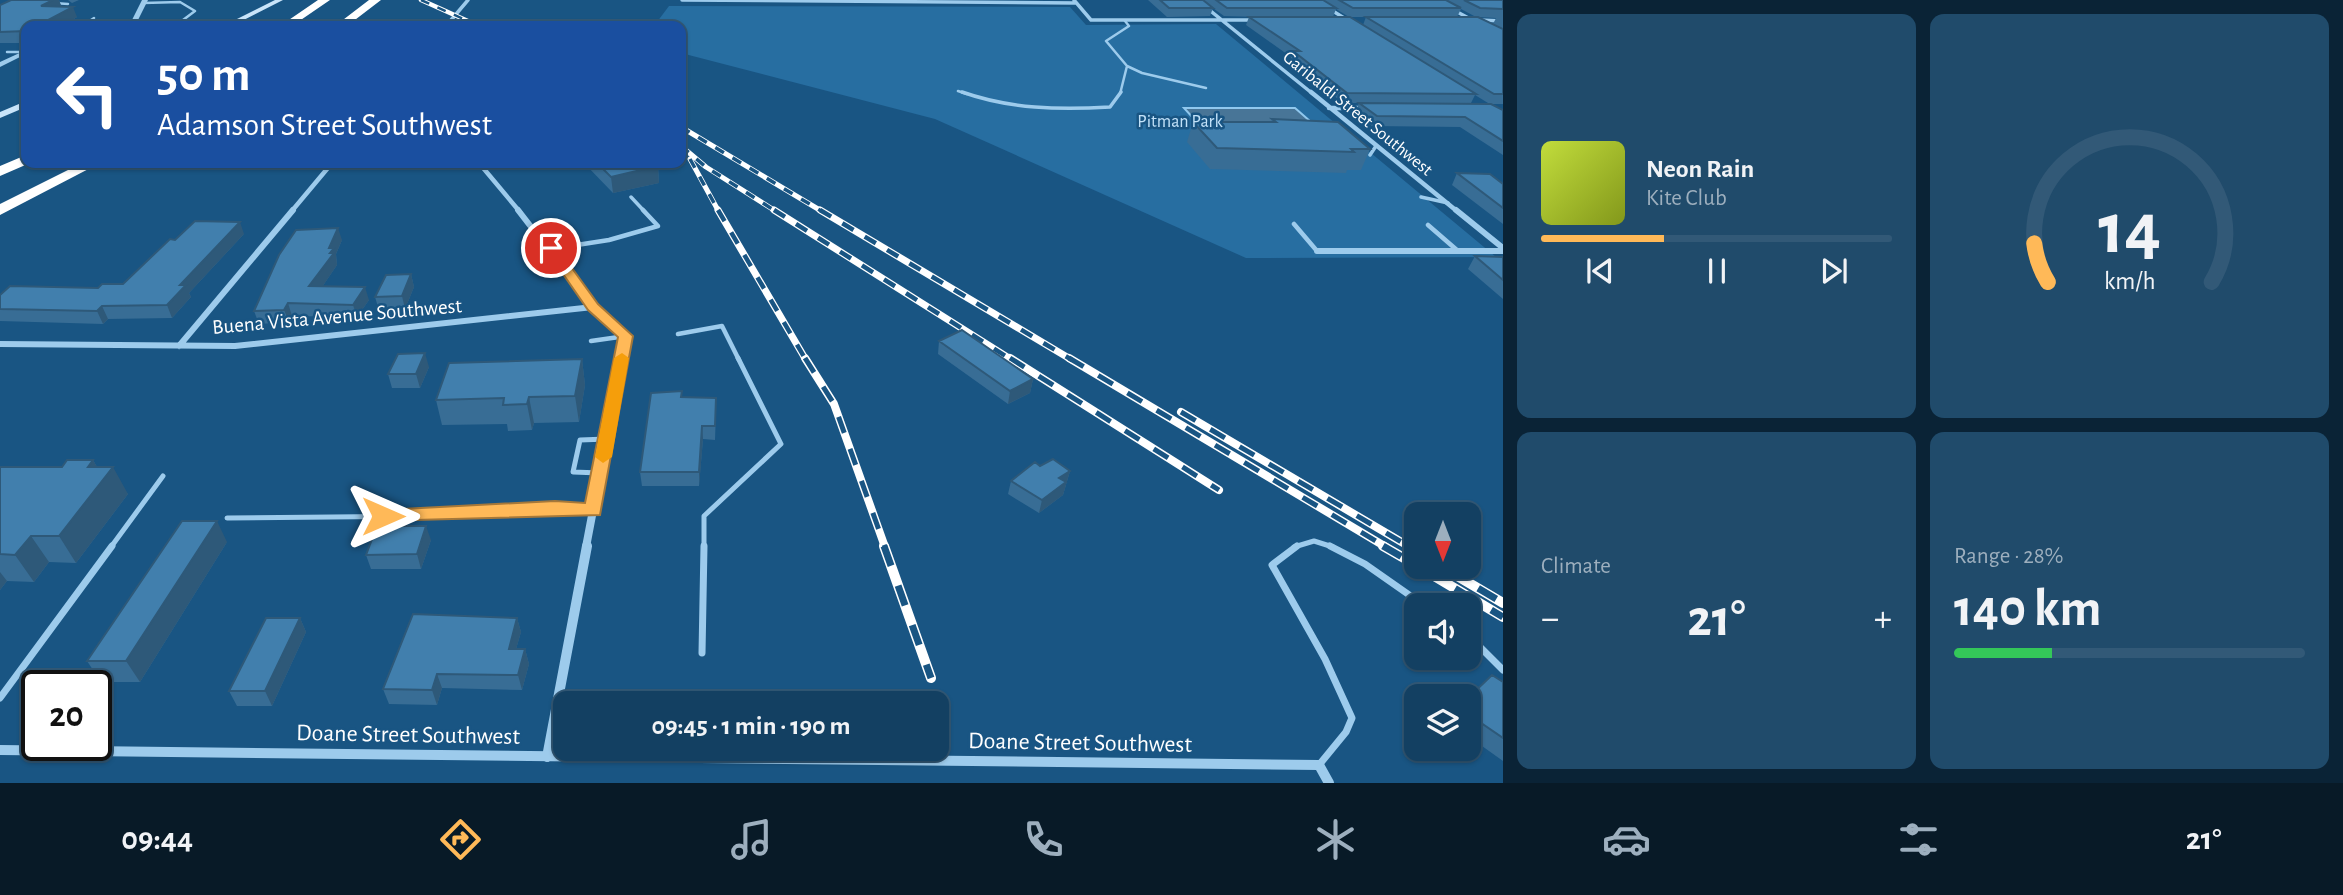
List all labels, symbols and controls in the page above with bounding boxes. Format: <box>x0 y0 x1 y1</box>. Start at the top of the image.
street label: Garibaldi Street Southwest <box>1279 48 1436 180</box>
icon: left <box>42 49 133 140</box>
text: 50 m <box>157 51 251 100</box>
text: Adamson Street Southwest <box>157 109 492 141</box>
park label: Pitman Park <box>1137 113 1223 131</box>
text: Neon Rain <box>1646 156 1754 182</box>
text: Kite Club <box>1646 187 1727 210</box>
text: 14 <box>2098 194 2161 267</box>
pin <box>521 218 581 278</box>
icon: arrive <box>532 229 570 267</box>
icon: previous <box>1581 252 1619 290</box>
icon: pause <box>1698 252 1736 290</box>
icon: next <box>1815 252 1853 290</box>
text: km/h <box>2104 269 2155 294</box>
street label: Buena Vista Avenue Southwest <box>211 295 463 338</box>
position arrow <box>346 479 420 553</box>
north arrow <box>1404 502 1480 579</box>
map controls <box>1404 502 1481 761</box>
text: Range · 28% <box>1954 545 2064 568</box>
text: Climate <box>1541 555 1611 578</box>
text: 140 km <box>1954 583 2102 635</box>
button: sound <box>1404 593 1481 670</box>
text: 21° <box>1687 593 1746 645</box>
text: − <box>1541 600 1559 638</box>
text: + <box>1874 600 1892 638</box>
speed limit sign: 20 <box>21 670 112 761</box>
button: layers <box>1404 684 1481 761</box>
text: 09:45 · 1 min · 190 m <box>651 713 851 739</box>
street label: Doane Street Southwest <box>296 721 521 749</box>
street label: Doane Street Southwest <box>968 729 1193 757</box>
icon: directions <box>436 815 485 864</box>
icon: music <box>727 815 776 864</box>
icon: phone <box>1019 815 1068 864</box>
icon: climate <box>1311 815 1360 864</box>
icon: car <box>1602 815 1651 864</box>
icon: filters <box>1894 815 1943 864</box>
text: 09:44 <box>121 823 193 855</box>
text: 21° <box>2186 823 2222 855</box>

